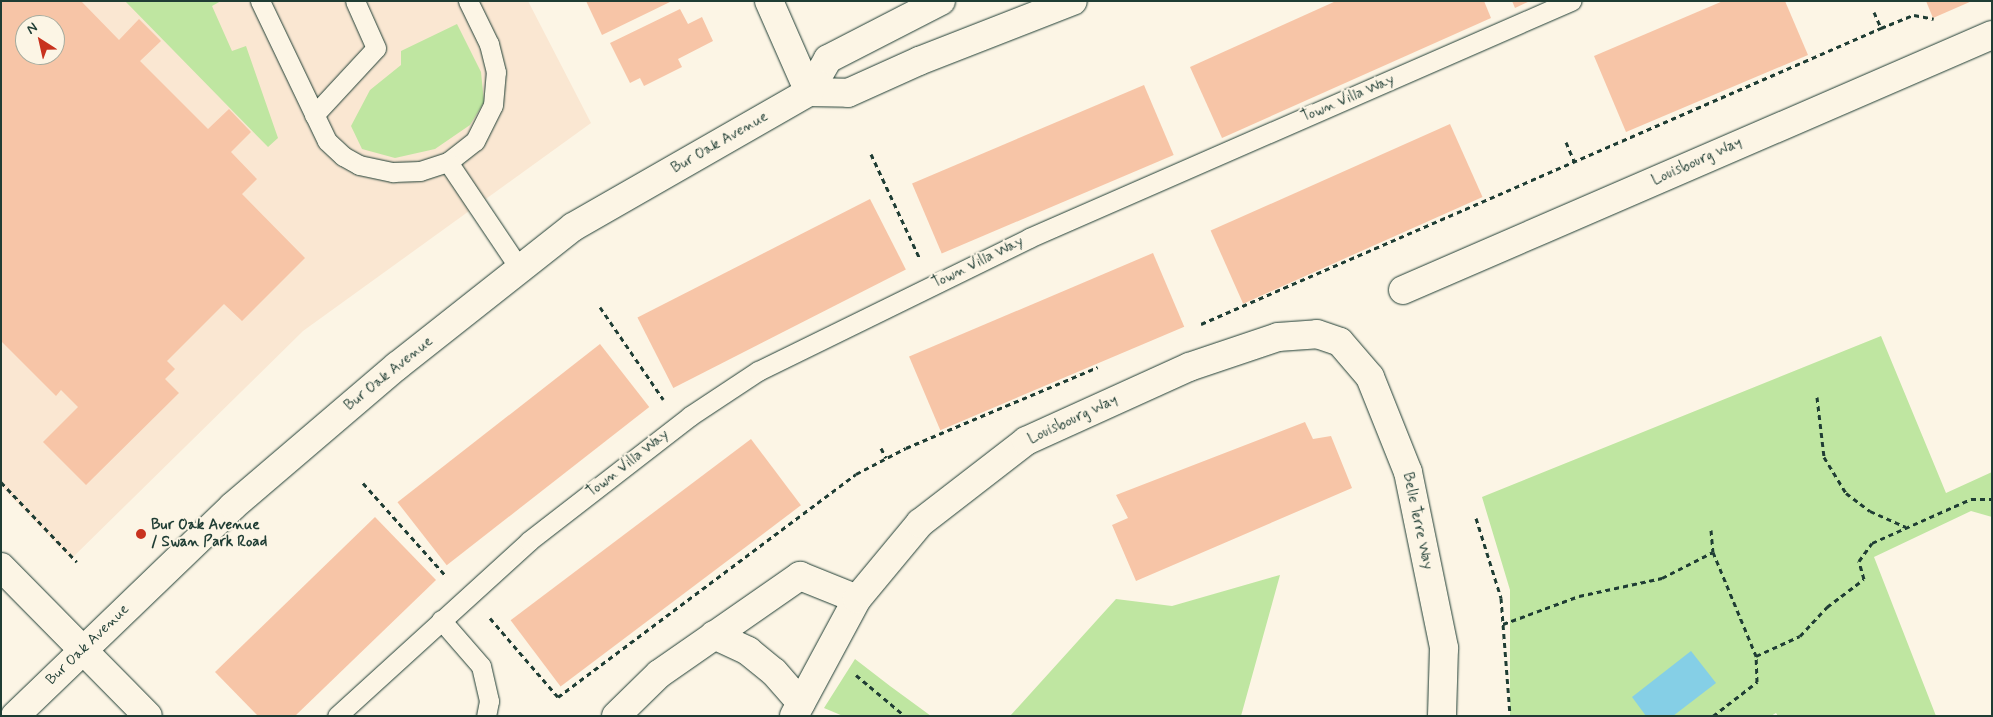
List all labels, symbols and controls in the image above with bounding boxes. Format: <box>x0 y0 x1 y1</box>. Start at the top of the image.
north arrow <box>15 15 65 65</box>
text: N <box>23 18 41 39</box>
street label: Town Villa Way <box>1299 71 1397 127</box>
street label: Bur Oak Avenue <box>671 109 769 177</box>
street label: Louisbourg Way <box>1648 134 1746 190</box>
street label: Town Villa Way <box>929 233 1027 293</box>
street label: Bur Oak Avenue <box>343 335 435 413</box>
street label: Louisbourg Way <box>1024 391 1122 449</box>
street label: Town Villa Way <box>583 426 673 502</box>
street label: Belle Terre Way <box>1398 470 1436 572</box>
place label: Bur Oak Avenue / Swan Park Road <box>151 516 267 551</box>
marker: Bur Oak Avenue / Swan Park Road <box>135 528 147 540</box>
street label: Bur Oak Avenue <box>45 603 131 687</box>

